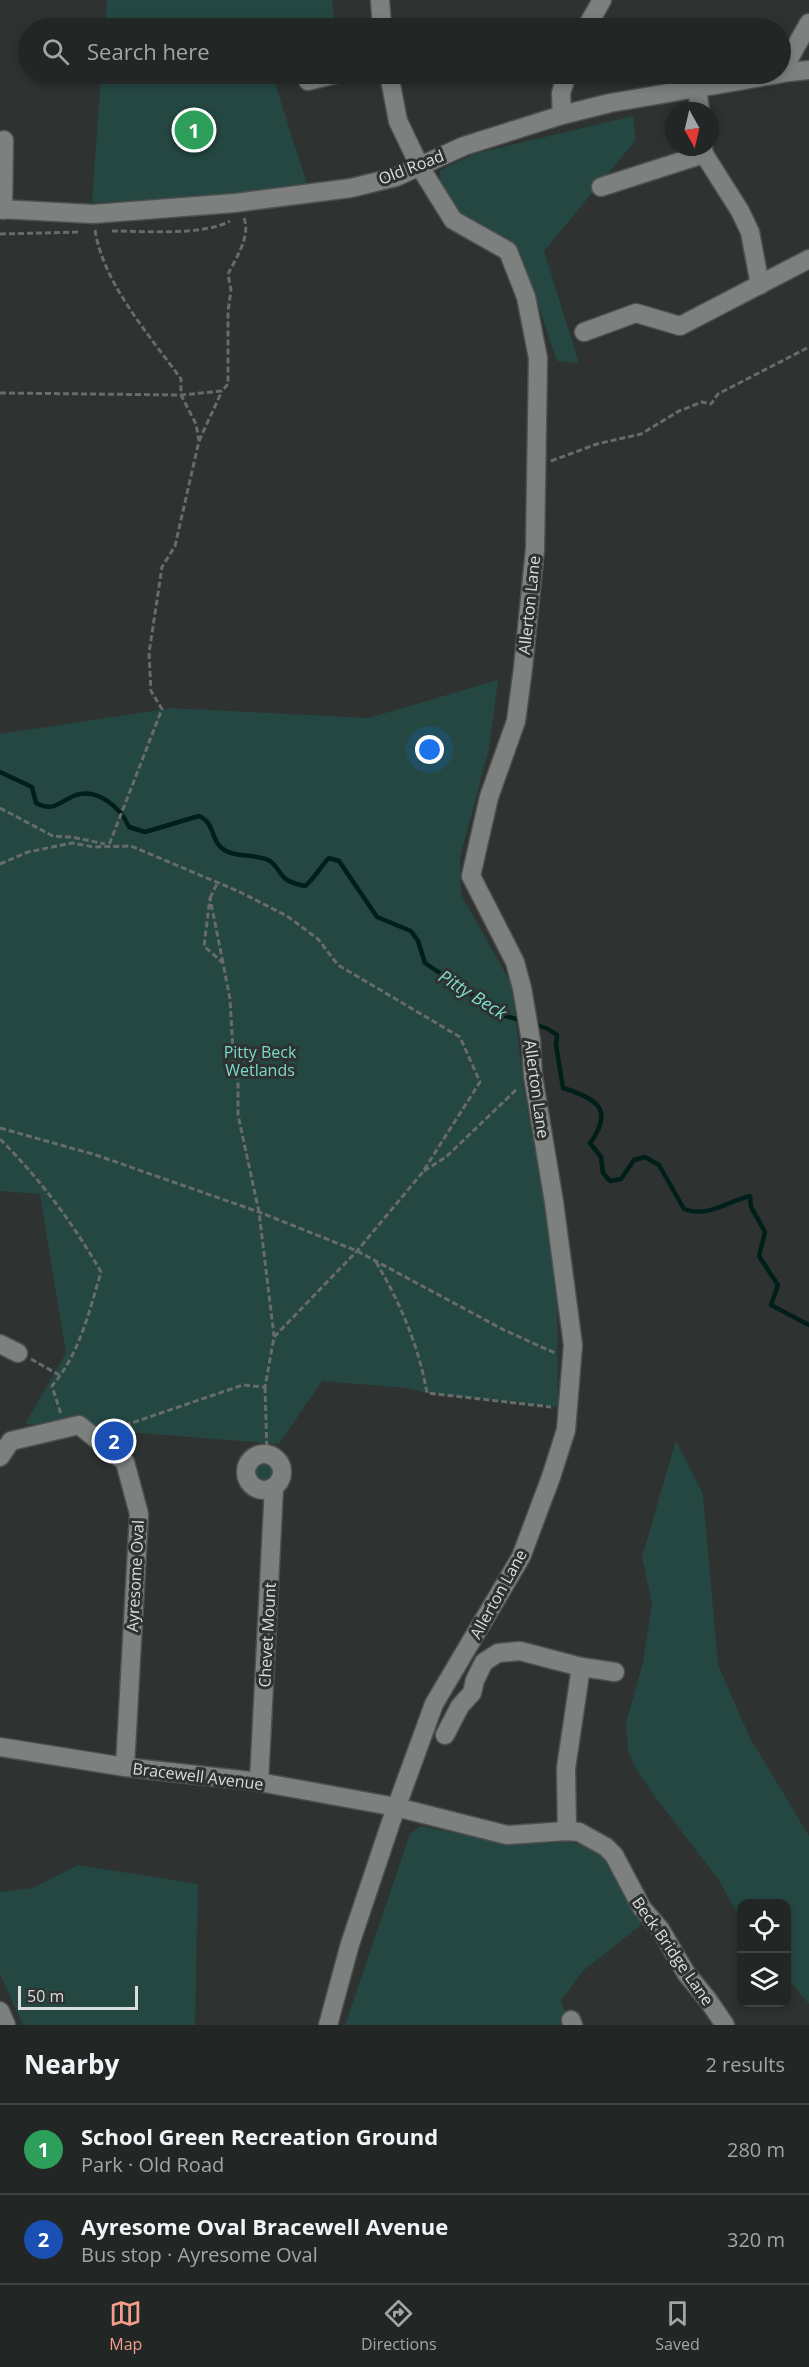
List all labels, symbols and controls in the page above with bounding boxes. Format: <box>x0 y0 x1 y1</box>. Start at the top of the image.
search box <box>18 18 791 84</box>
icon: search <box>39 35 72 68</box>
text: Search here <box>87 36 210 66</box>
north arrow <box>665 102 719 156</box>
pin: 1 <box>174 108 214 152</box>
street label: Old Road <box>375 144 447 190</box>
street label: Allerton Lane <box>513 555 545 655</box>
your location <box>415 735 444 764</box>
water label: Pitty Beck <box>434 964 513 1025</box>
street label: Allerton Lane <box>519 1038 555 1140</box>
park label: Pitty Beck Wetlands <box>224 1041 297 1081</box>
pin: 2 <box>94 1418 134 1464</box>
street label: Ayresome Oval <box>121 1519 149 1633</box>
street label: Allerton Lane <box>464 1545 532 1643</box>
street label: Chevet Mount <box>253 1582 281 1688</box>
street label: Bracewell Avenue <box>131 1757 265 1795</box>
street label: Beck Bridge Lane <box>627 1892 719 2010</box>
map controls <box>737 1899 791 2007</box>
button: locate <box>737 1899 791 1953</box>
button: layers <box>737 1953 791 2007</box>
scale bar <box>18 1983 138 2010</box>
text: 50 m <box>27 1985 64 2007</box>
text: Nearby <box>24 2046 119 2082</box>
text: 2 results <box>705 2051 785 2078</box>
text: School Green Recreation Ground <box>81 2121 438 2151</box>
text: 1 <box>38 2136 49 2163</box>
text: 280 m <box>727 2136 785 2163</box>
text: Park · Old Road <box>81 2151 224 2178</box>
text: Ayresome Oval Bracewell Avenue <box>81 2211 448 2241</box>
text: 2 <box>38 2226 49 2253</box>
text: 320 m <box>727 2226 785 2253</box>
text: Bus stop · Ayresome Oval <box>81 2241 318 2268</box>
tab: Map <box>109 2297 142 2355</box>
tab: Directions <box>361 2297 437 2355</box>
tab: Saved <box>655 2297 700 2355</box>

